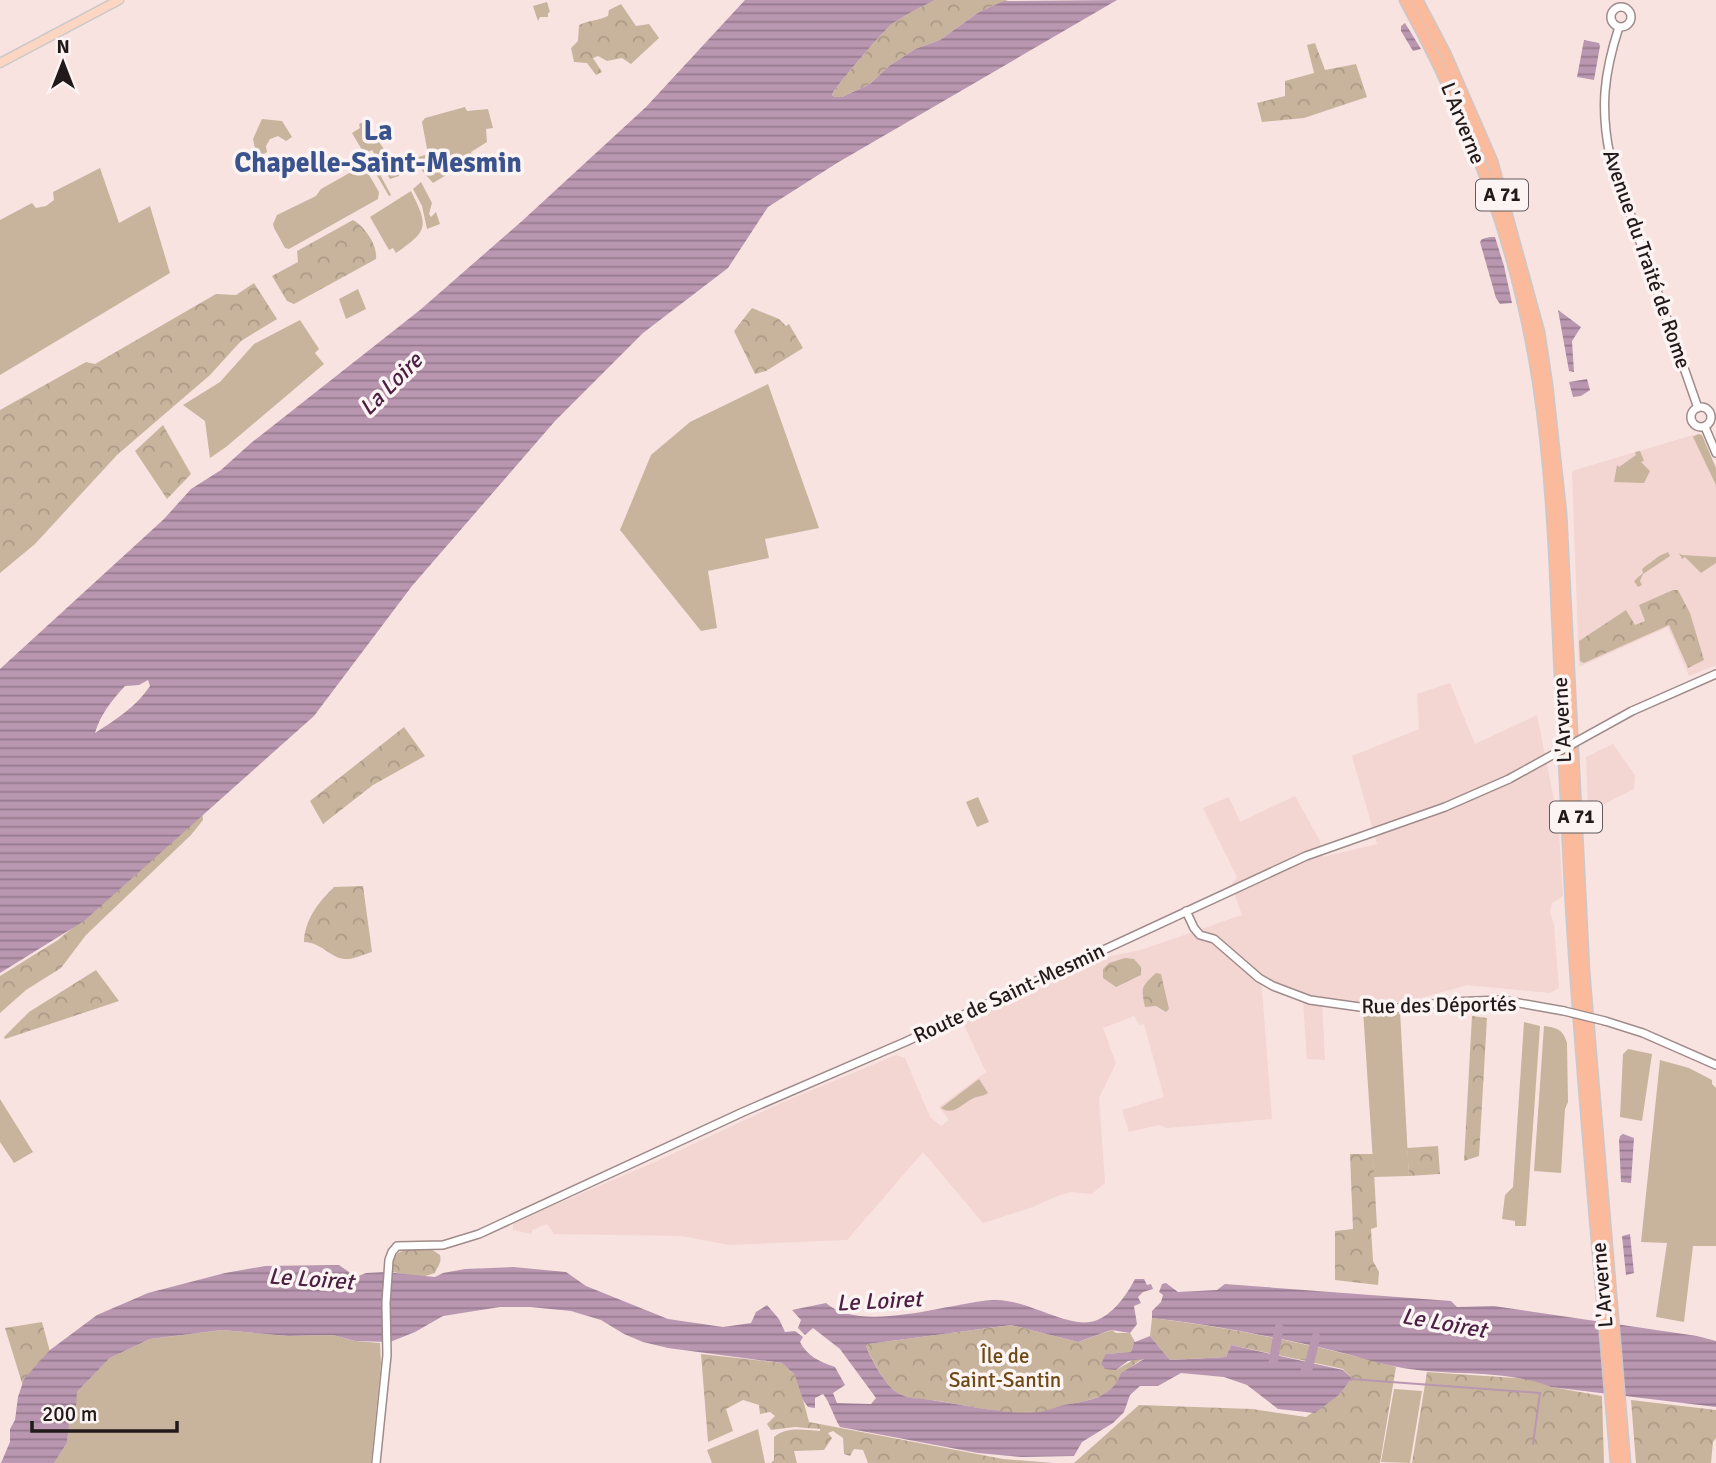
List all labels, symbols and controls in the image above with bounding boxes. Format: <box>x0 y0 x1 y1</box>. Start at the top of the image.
north arrow <box>28 28 98 98</box>
text: N <box>56 35 70 59</box>
street label: L'Arverne <box>1435 78 1491 168</box>
district label: La Chapelle-Saint-Mesmin <box>234 114 522 180</box>
street label: Avenue du Traité de Rome <box>1597 146 1697 372</box>
road number: A 71 <box>1476 180 1528 210</box>
water label: La Loire <box>353 345 430 422</box>
street label: L'Arverne <box>1547 677 1577 763</box>
road number: A 71 <box>1550 802 1602 832</box>
street label: Route de Saint-Mesmin <box>909 937 1109 1049</box>
street label: Rue des Déportés <box>1361 991 1517 1019</box>
street label: L'Arverne <box>1585 1241 1619 1329</box>
water label: Le Loiret <box>267 1262 357 1297</box>
water label: Le Loiret <box>836 1284 925 1318</box>
water label: Le Loiret <box>1400 1301 1491 1345</box>
park label: Île de Saint-Santin <box>949 1343 1061 1393</box>
scale bar <box>32 1390 177 1434</box>
text: 200 m <box>42 1401 97 1427</box>

